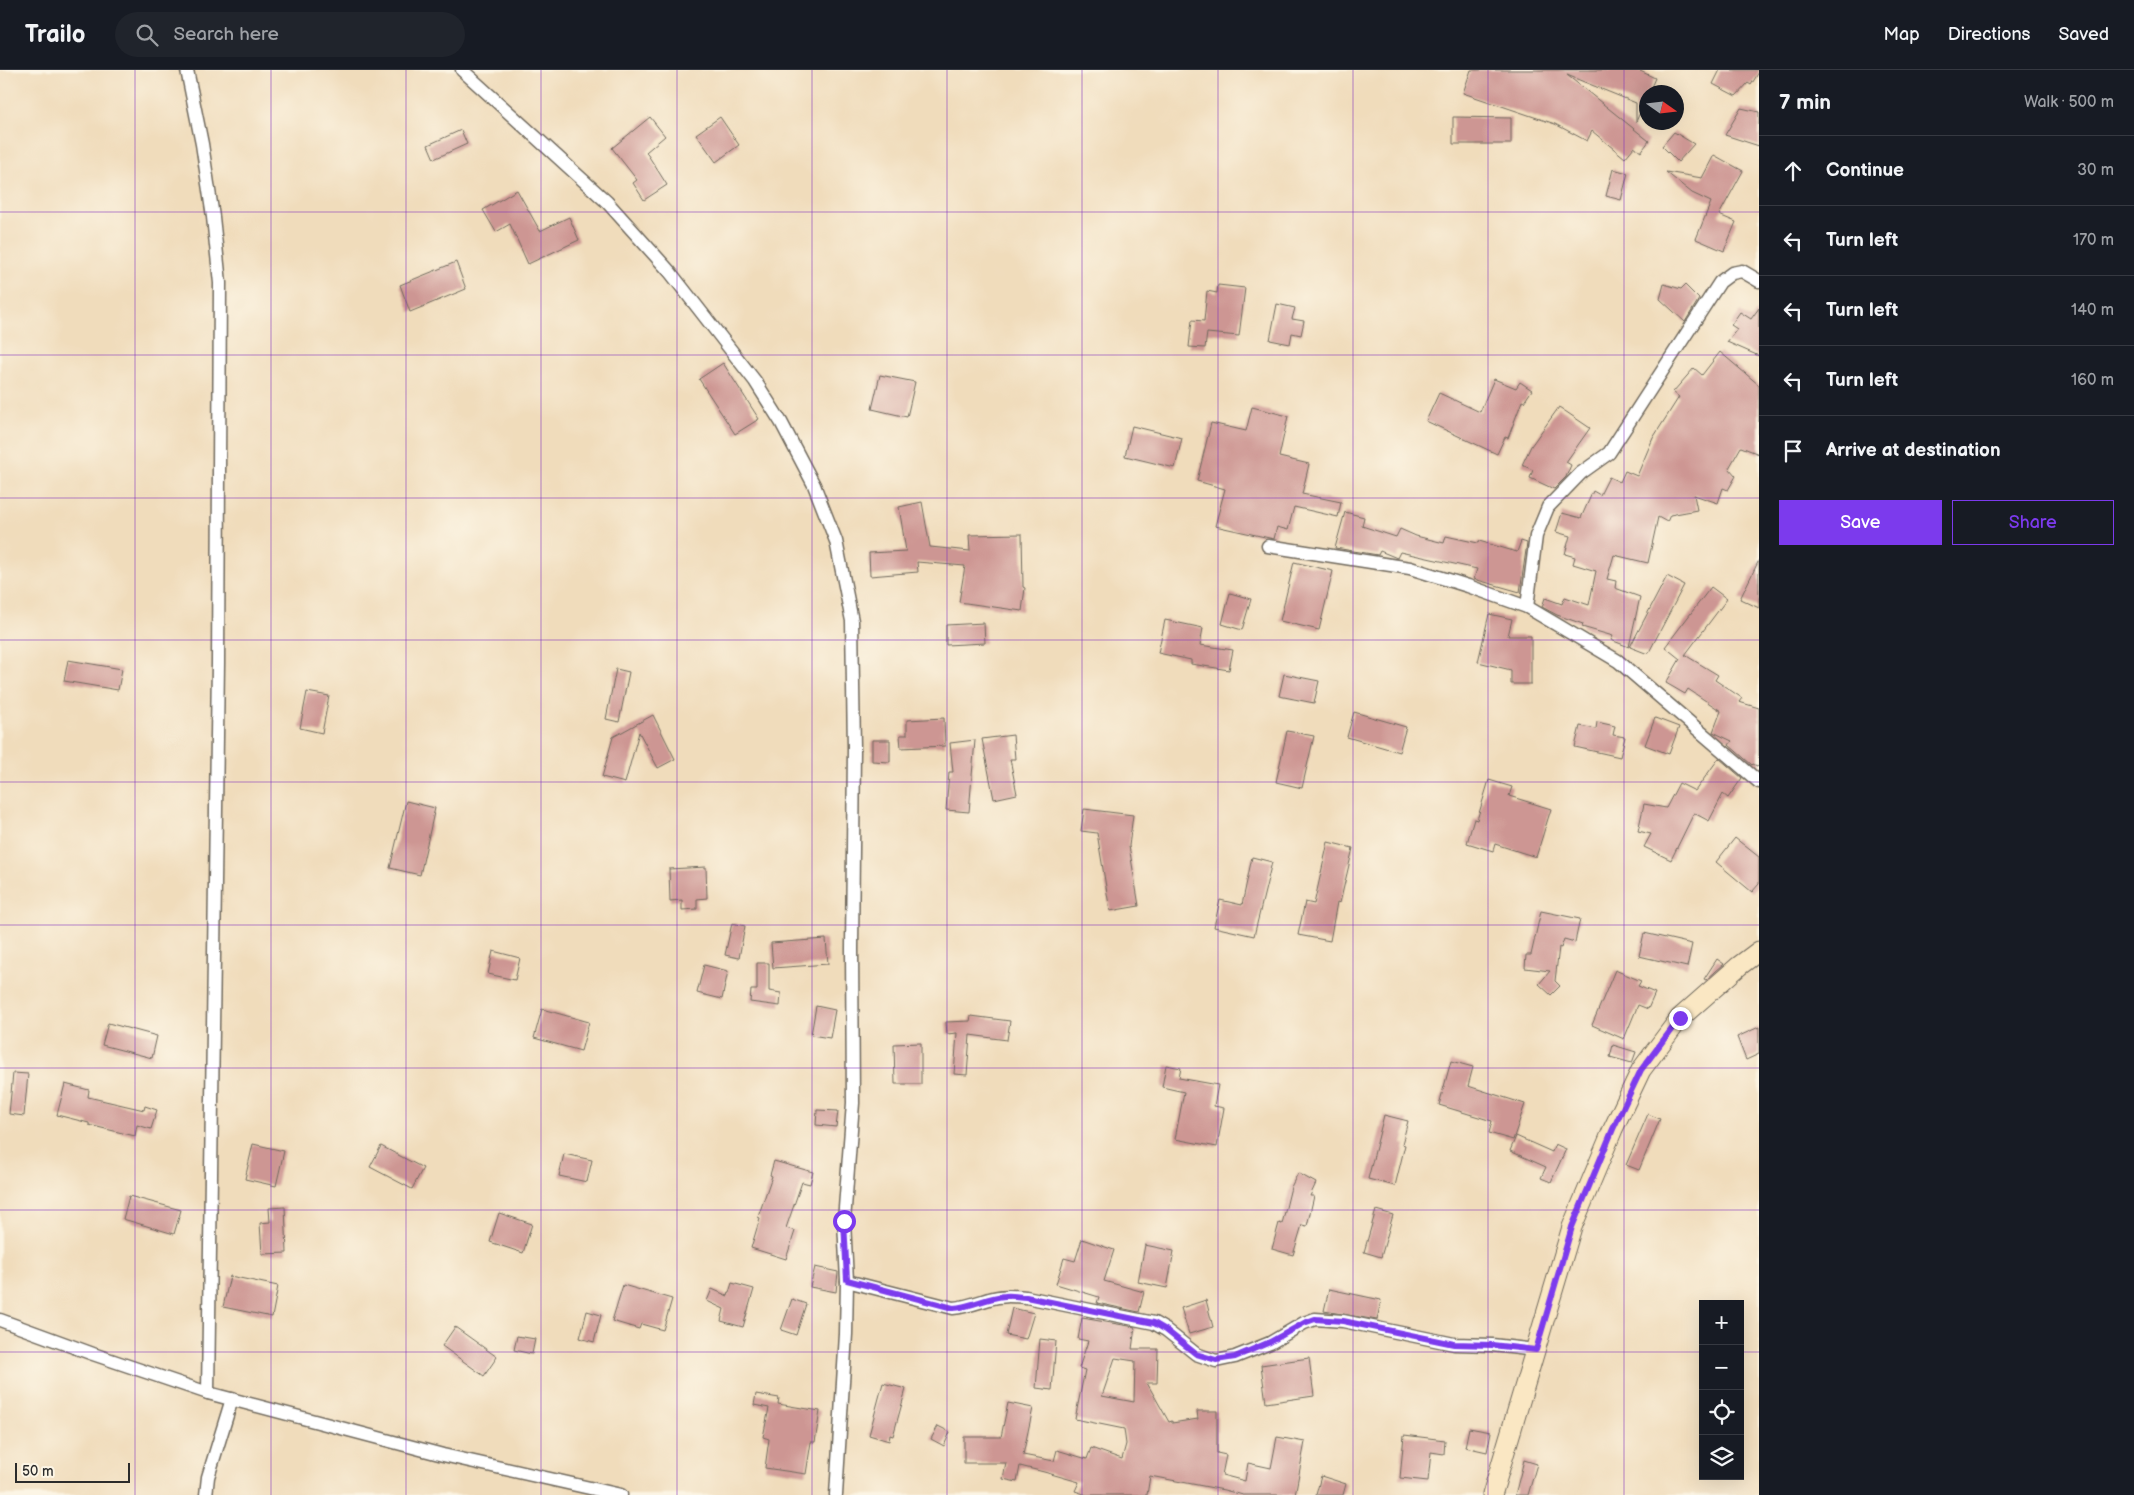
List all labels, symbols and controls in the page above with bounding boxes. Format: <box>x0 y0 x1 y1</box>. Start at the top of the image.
search box <box>115 12 465 57</box>
text: Trailo <box>25 20 85 49</box>
icon: search <box>133 21 161 49</box>
text: Search here <box>173 23 279 46</box>
text: Map <box>1884 24 1920 45</box>
text: Directions <box>1948 24 2030 45</box>
text: Saved <box>2058 24 2109 45</box>
north arrow <box>1639 85 1684 130</box>
text: 7 min <box>1779 90 1831 115</box>
text: Walk · 500 m <box>2024 93 2114 112</box>
icon: ahead <box>1779 157 1807 185</box>
text: Continue <box>1826 159 1904 182</box>
text: 30 m <box>2077 161 2114 180</box>
icon: left <box>1779 227 1807 255</box>
text: Turn left <box>1826 229 1898 252</box>
text: 170 m <box>2073 231 2114 250</box>
icon: left <box>1779 297 1807 325</box>
text: Turn left <box>1826 299 1898 322</box>
text: 140 m <box>2071 301 2114 320</box>
icon: left <box>1779 367 1807 395</box>
text: Turn left <box>1826 369 1898 392</box>
text: 160 m <box>2071 371 2114 390</box>
icon: arrive <box>1779 437 1807 465</box>
text: Arrive at destination <box>1826 439 2001 462</box>
button: Save <box>1779 500 1942 545</box>
button: Share <box>1952 500 2114 545</box>
route end <box>1669 1007 1692 1030</box>
route start <box>833 1210 856 1233</box>
map controls <box>1699 1300 1744 1480</box>
button: + <box>1699 1300 1744 1345</box>
button: − <box>1699 1345 1744 1390</box>
button: locate <box>1699 1390 1744 1435</box>
button: layers <box>1699 1435 1744 1480</box>
scale bar <box>15 1460 130 1483</box>
text: 50 m <box>22 1463 54 1480</box>

